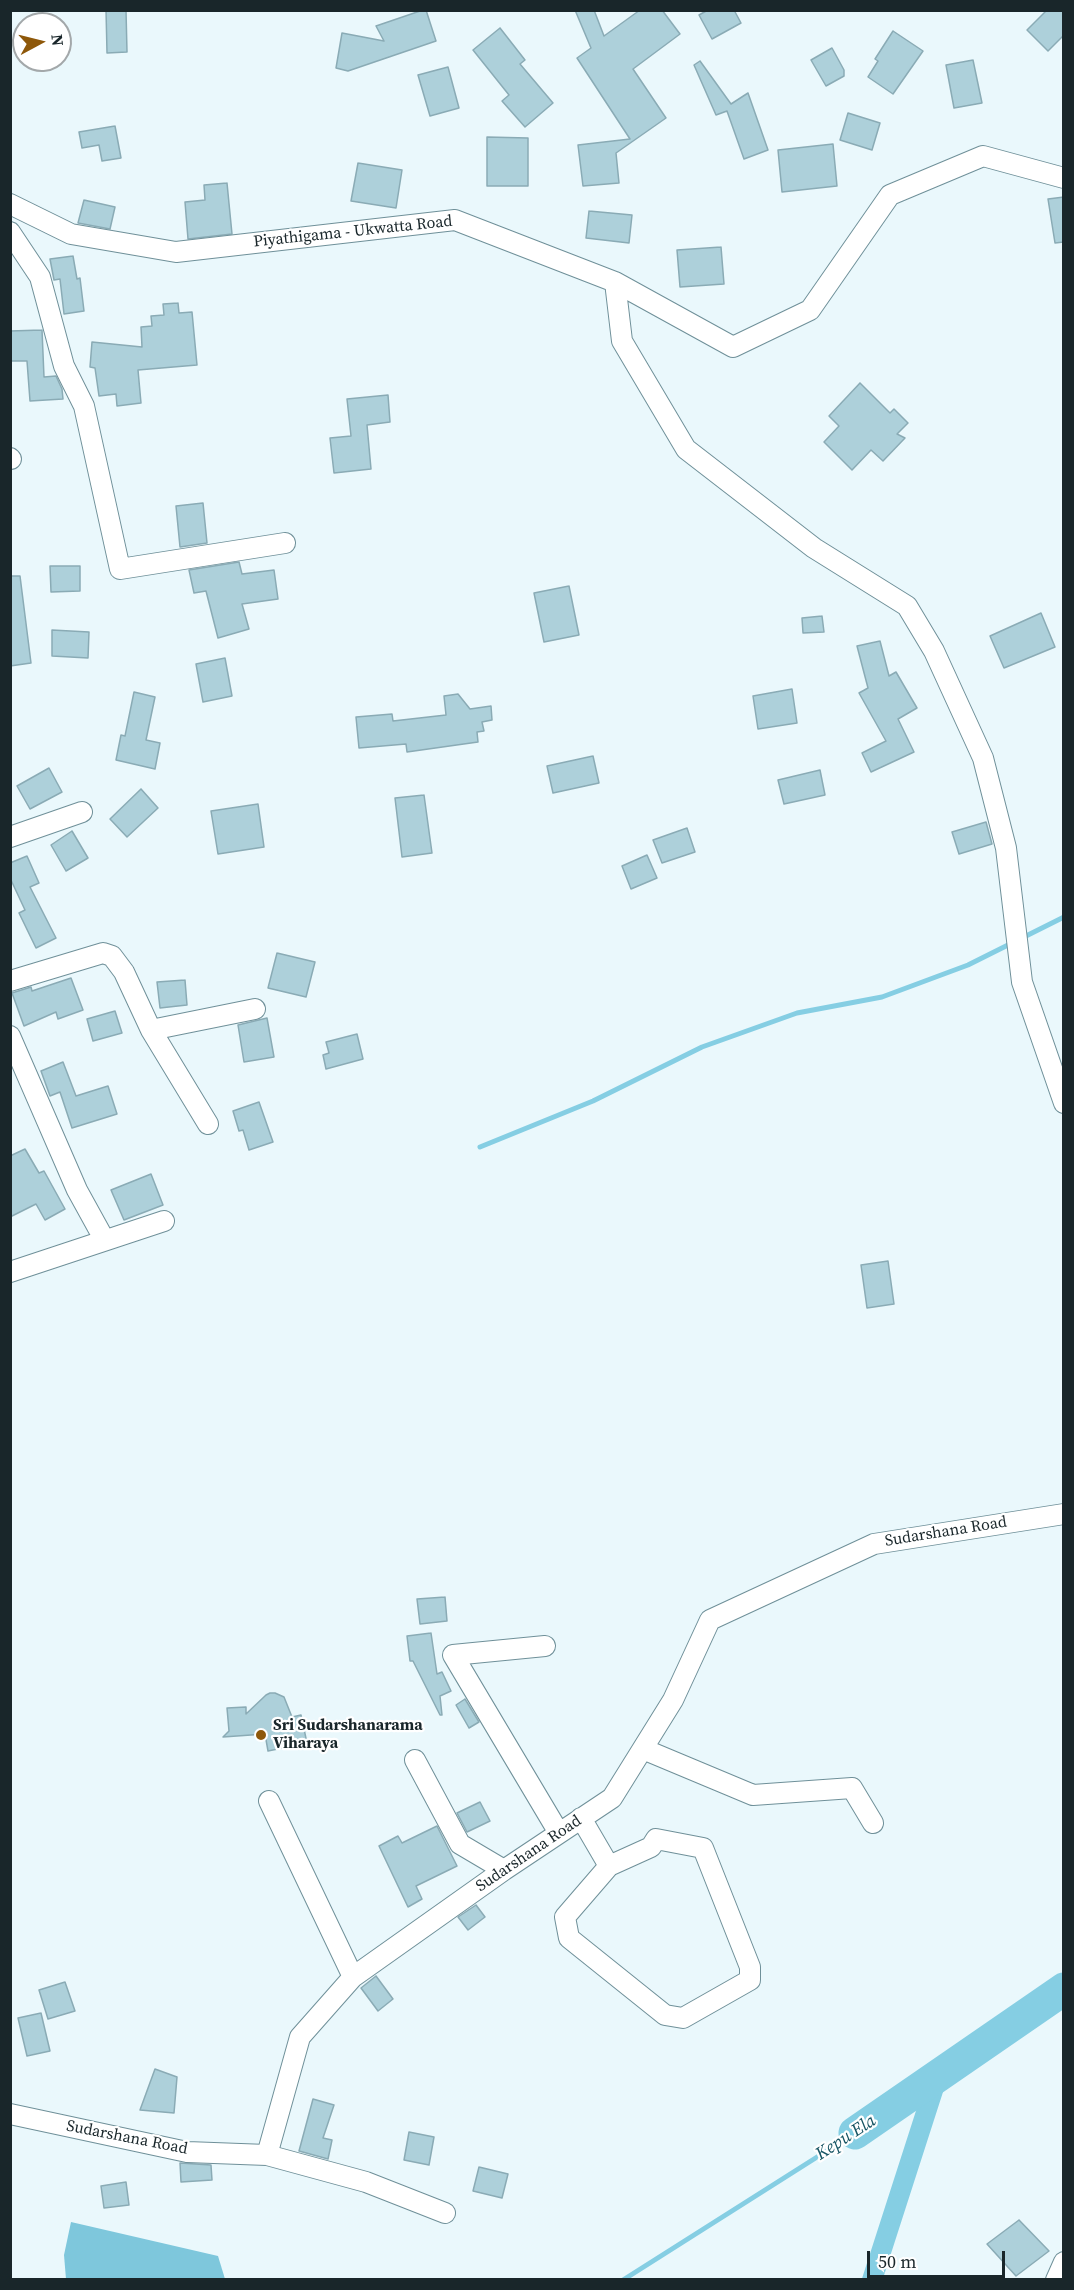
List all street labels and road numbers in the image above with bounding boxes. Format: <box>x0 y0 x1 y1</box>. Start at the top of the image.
street label: Piyathigama - Ukwatta Road <box>253 212 453 252</box>
street label: Sudarshana Road <box>884 1513 1008 1551</box>
street label: Sudarshana Road <box>473 1812 585 1896</box>
street label: Sudarshana Road <box>65 2117 189 2159</box>

